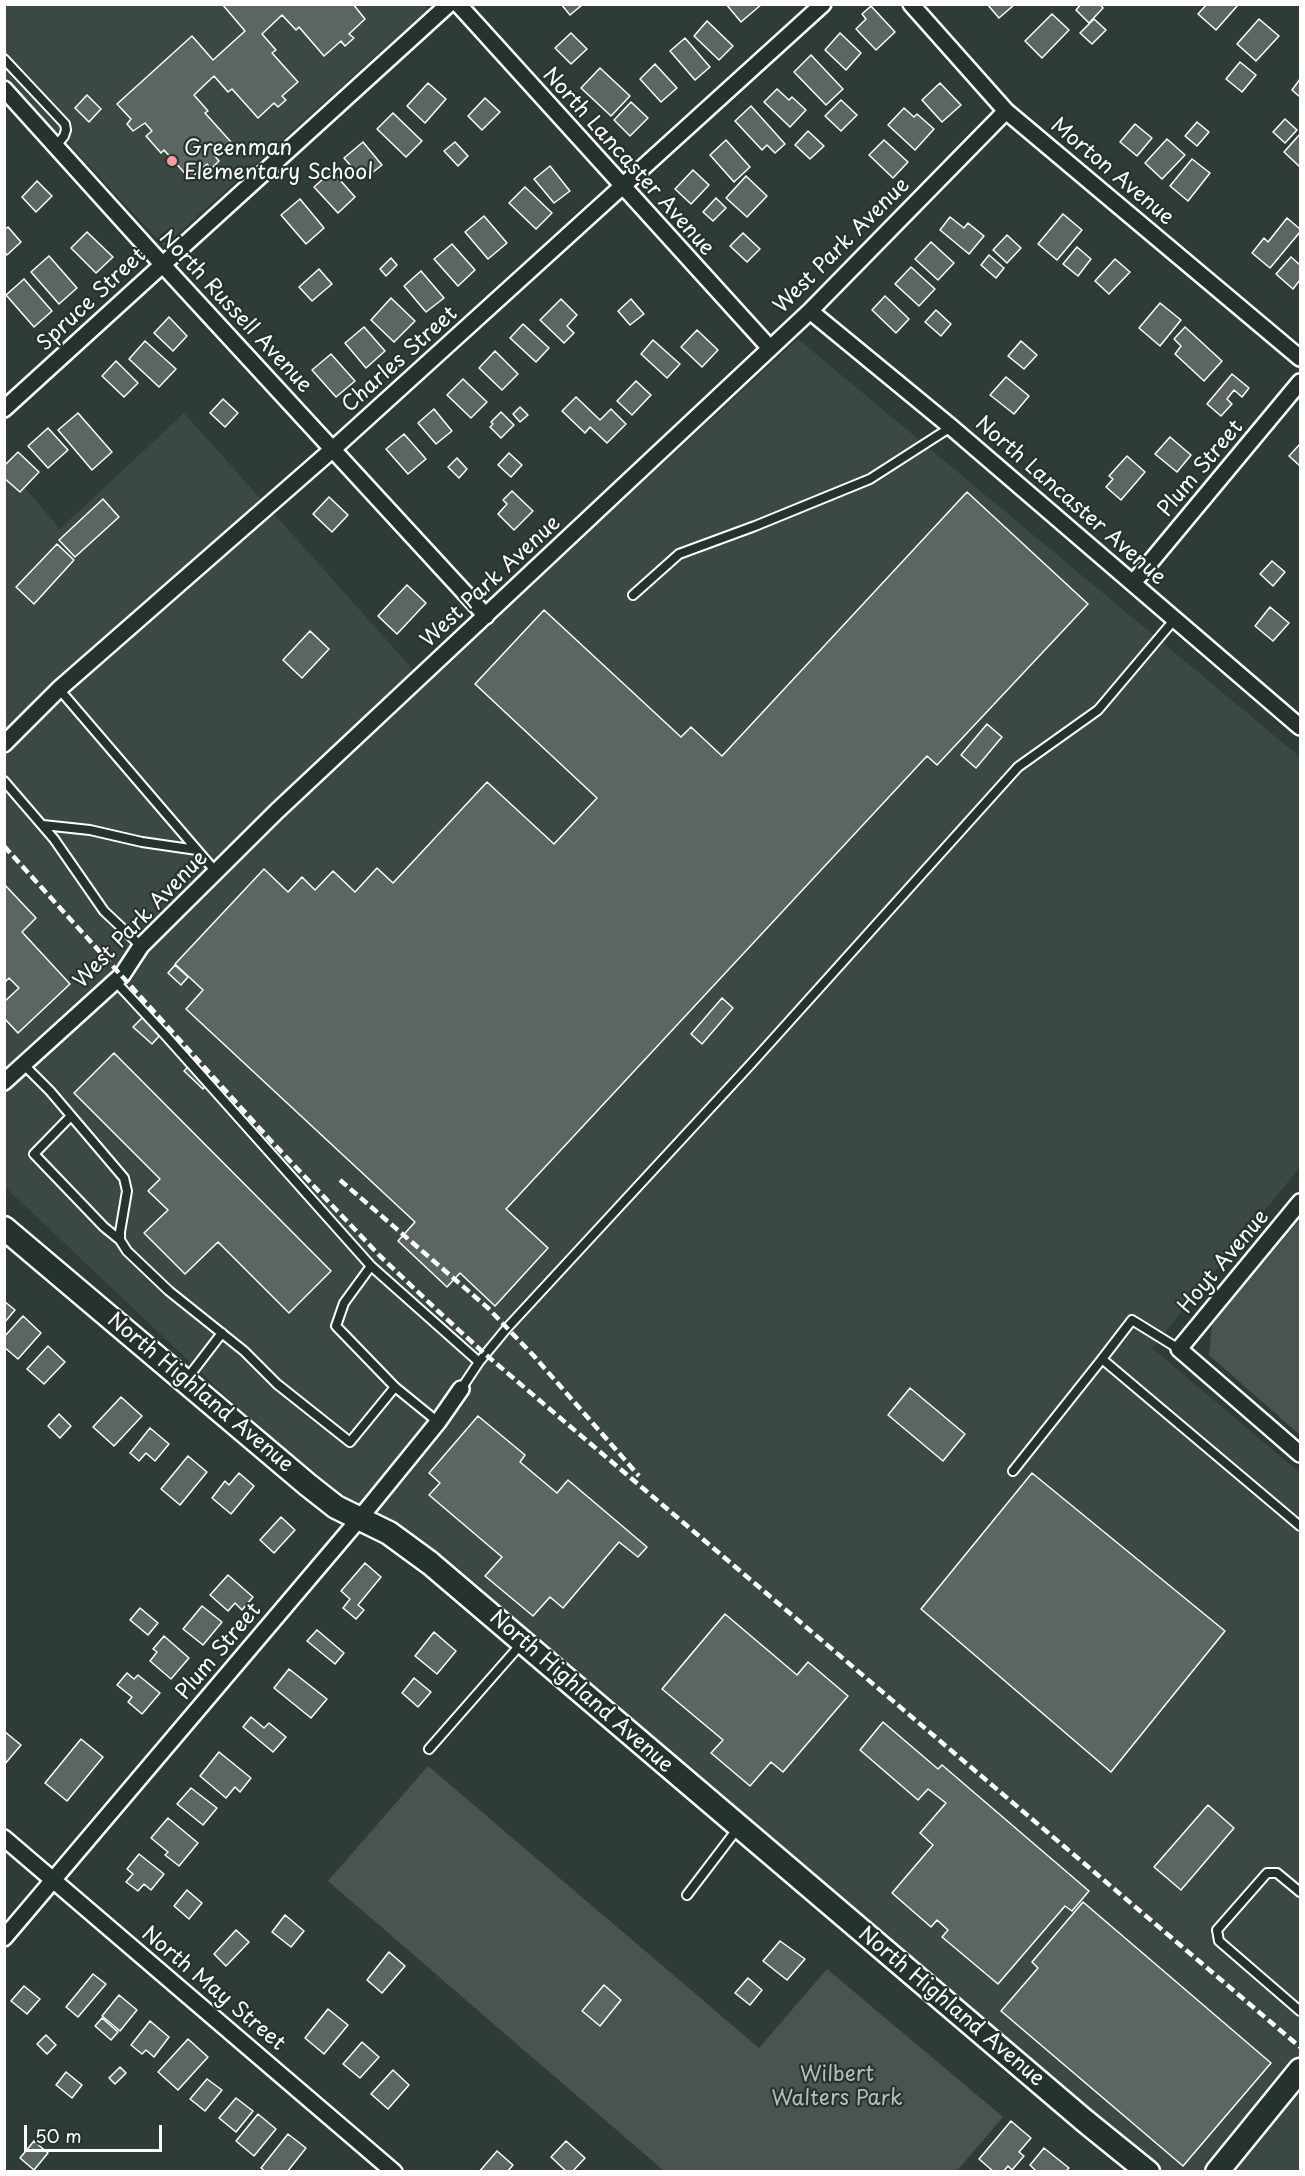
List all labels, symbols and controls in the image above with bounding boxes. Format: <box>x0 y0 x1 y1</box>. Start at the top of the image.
street label: North Lancaster Avenue <box>537 63 719 261</box>
street label: Morton Avenue <box>1045 113 1179 231</box>
place label: Greenman Elementary School <box>184 136 373 186</box>
marker: Greenman Elementary School <box>165 154 179 168</box>
street label: West Park Avenue <box>769 173 915 319</box>
street label: North Russell Avenue <box>153 226 317 398</box>
street label: Spruce Street <box>32 243 152 357</box>
street label: Charles Street <box>337 302 463 418</box>
street label: North Lancaster Avenue <box>970 411 1170 591</box>
street label: Plum Street <box>1153 415 1249 523</box>
street label: West Park Avenue <box>416 511 566 653</box>
street label: West Park Avenue <box>69 846 213 994</box>
street label: Hoyt Avenue <box>1173 1205 1275 1319</box>
street label: North Highland Avenue <box>102 1308 298 1478</box>
street label: Plum Street <box>171 1598 267 1706</box>
street label: North Highland Avenue <box>484 1605 678 1779</box>
street label: North May Street <box>136 1922 290 2056</box>
street label: North Highland Avenue <box>853 1922 1049 2092</box>
park label: Wilbert Walters Park <box>771 2062 903 2112</box>
scale bar <box>27 2113 165 2151</box>
text: 50 m <box>35 2122 82 2149</box>

